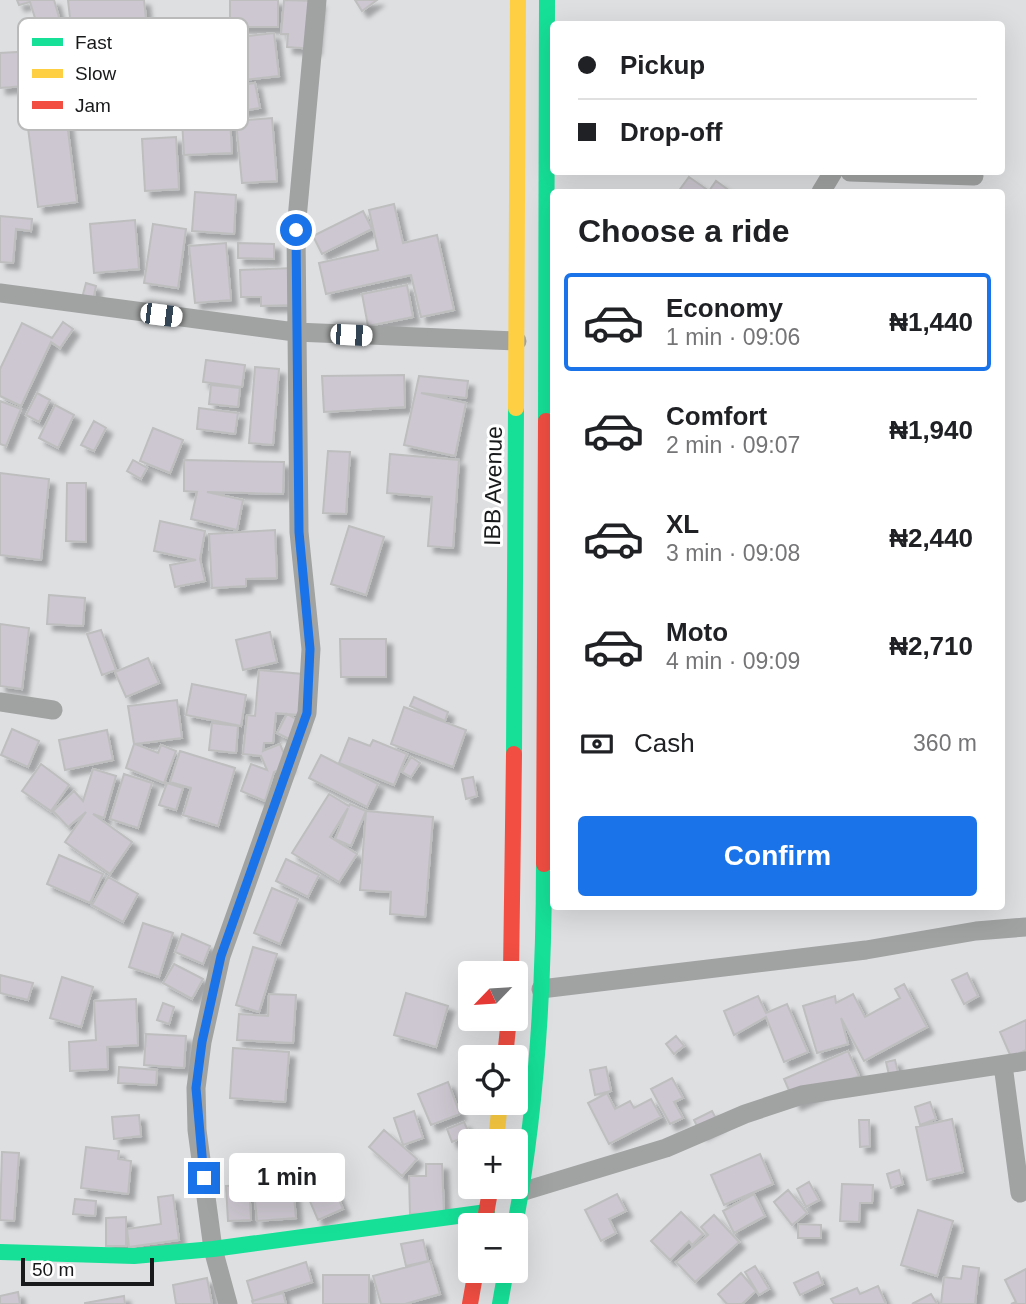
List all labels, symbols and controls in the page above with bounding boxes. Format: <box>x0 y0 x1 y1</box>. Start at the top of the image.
legend <box>18 18 248 130</box>
text: Fast <box>75 32 113 53</box>
text: Pickup <box>620 50 705 80</box>
text: Slow <box>75 63 116 84</box>
text: Jam <box>75 95 111 116</box>
text: Drop-off <box>620 117 723 147</box>
text: Choose a ride <box>578 213 790 249</box>
route start <box>280 214 312 246</box>
icon: car <box>582 291 645 354</box>
text: Economy <box>666 293 783 323</box>
car <box>139 302 184 328</box>
text: ₦1,440 <box>889 307 973 337</box>
car <box>330 323 373 347</box>
text: 1 min · 09:06 <box>666 324 800 350</box>
icon: car <box>582 399 645 462</box>
text: Comfort <box>666 401 767 431</box>
text: ₦1,940 <box>889 415 973 445</box>
street label: IBB Avenue <box>479 426 507 546</box>
text: 2 min · 09:07 <box>666 432 800 458</box>
icon: car <box>582 507 645 570</box>
text: XL <box>666 509 699 539</box>
text: ₦2,440 <box>889 523 973 553</box>
text: 3 min · 09:08 <box>666 540 800 566</box>
icon: car <box>582 615 645 678</box>
text: Moto <box>666 617 728 647</box>
text: ₦2,710 <box>889 631 973 661</box>
text: 4 min · 09:09 <box>666 648 800 674</box>
icon: cash <box>578 725 616 763</box>
text: Cash <box>634 728 695 758</box>
text: 360 m <box>913 730 977 756</box>
button: Confirm <box>578 816 977 896</box>
north arrow <box>458 961 528 1031</box>
map controls <box>458 961 528 1283</box>
button: locate <box>458 1045 528 1115</box>
button: + <box>458 1129 528 1199</box>
callout: 1 min <box>228 1154 344 1202</box>
route end <box>188 1162 220 1194</box>
text: 1 min <box>257 1164 317 1190</box>
button: − <box>458 1213 528 1283</box>
scale bar <box>21 1255 154 1287</box>
text: 50 m <box>32 1259 74 1280</box>

